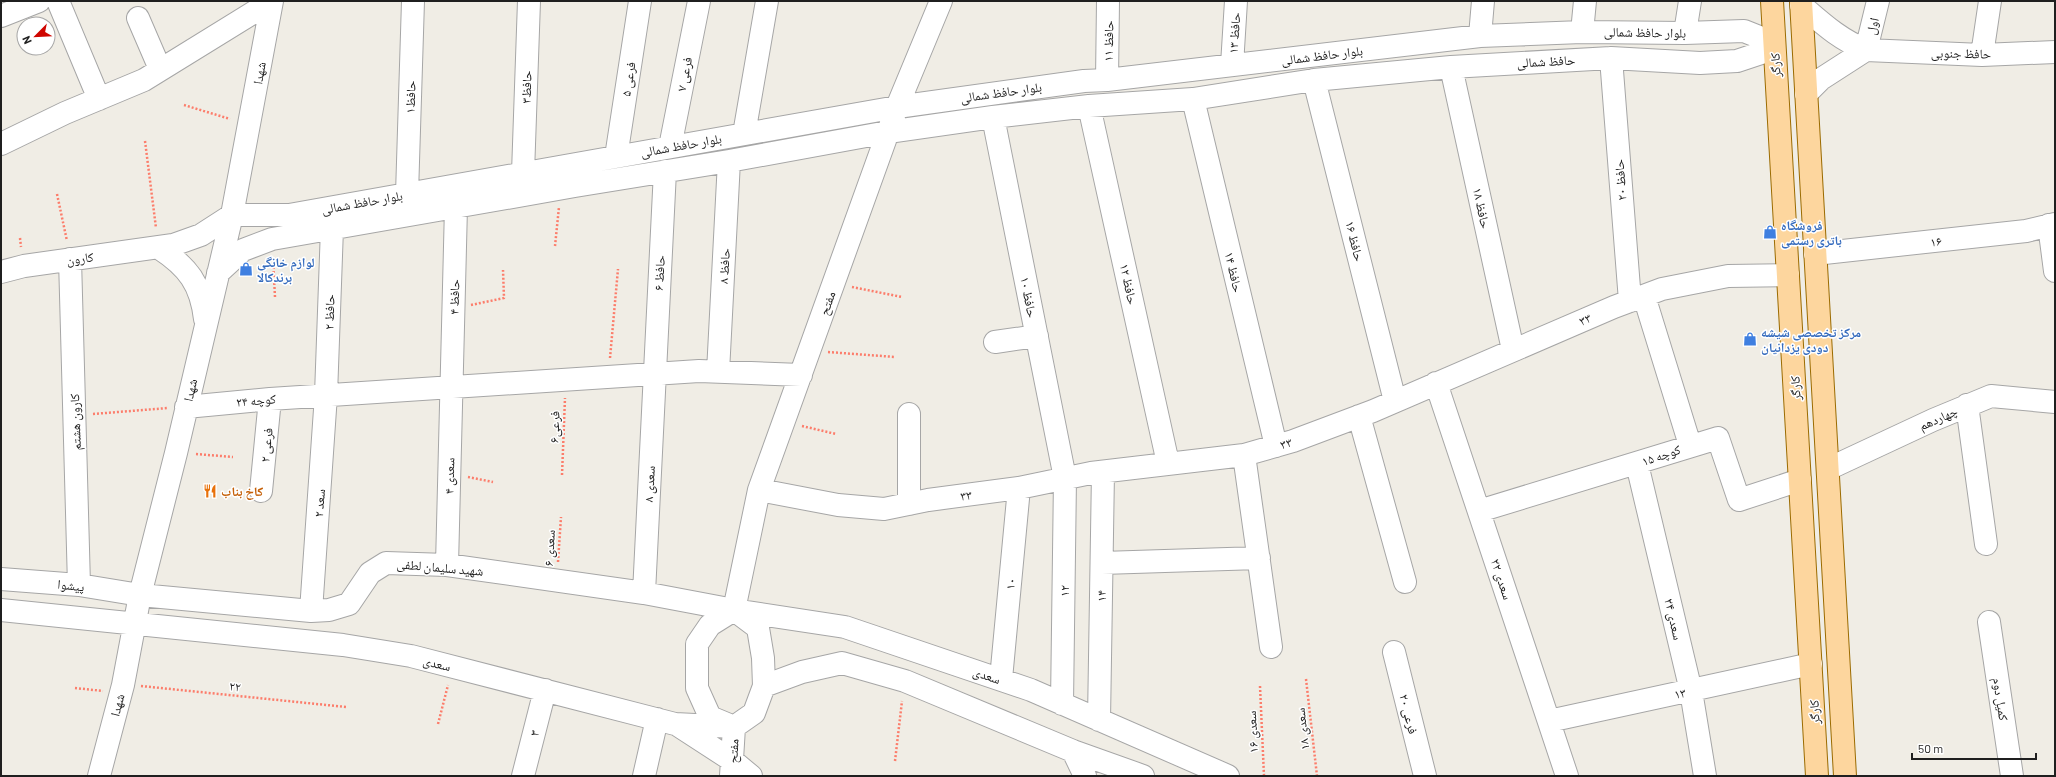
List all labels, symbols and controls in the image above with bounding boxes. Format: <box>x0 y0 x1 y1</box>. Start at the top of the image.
street label: حافظ ۱۳ <box>1225 12 1243 54</box>
north arrow <box>16 16 56 56</box>
street label: اول <box>1862 16 1883 36</box>
street label: حافظ ۱۱ <box>1100 20 1116 62</box>
street label: بلوار حافظ شمالی <box>1604 23 1686 42</box>
text: N <box>19 34 34 46</box>
street label: بلوار حافظ شمالی <box>1280 42 1364 69</box>
street label: حافظ جنوبی <box>1931 44 1991 63</box>
street label: حافظ شمالی <box>1516 51 1576 72</box>
street label: کارگر <box>1766 52 1785 79</box>
street label: فرعی ۷ <box>673 55 696 93</box>
street label: شهدا <box>249 60 269 86</box>
street label: فرعی ۵ <box>617 61 640 98</box>
street label: حافظ۳ <box>517 70 535 104</box>
street label: بلوار حافظ شمالی <box>959 78 1043 107</box>
street label: حافظ۱ <box>401 80 419 114</box>
street label: بلوار حافظ شمالی <box>639 130 723 161</box>
street label: حافظ ۲۰ <box>1611 159 1629 201</box>
street label: حافظ ۱۸ <box>1470 186 1494 230</box>
street label: بلوار حافظ شمالی <box>320 187 404 218</box>
place label: فروشگاه باتری رستمی <box>1781 217 1842 249</box>
street label: حافظ ۱۶ <box>1342 219 1368 263</box>
shop icon: فروشگاه باتری رستمی <box>1762 224 1778 240</box>
street label: ۱۶ <box>1929 232 1943 250</box>
street label: کارون <box>65 248 95 269</box>
street label: حافظ ۸ <box>715 248 733 284</box>
street label: حافظ ۱۴ <box>1222 250 1246 294</box>
place label: لوازم خانگی برندکالا <box>257 254 315 285</box>
street label: حافظ ۶ <box>650 255 668 291</box>
shop icon: لوازم خانگی برندکالا <box>238 261 254 277</box>
street label: حافظ ۱۲ <box>1117 262 1141 306</box>
street label: حافظ ۱۰ <box>1017 275 1041 319</box>
street label: حافظ ۴ <box>446 279 462 315</box>
street label: مفتح <box>815 289 841 318</box>
street label: حافظ ۲ <box>320 294 338 330</box>
street label: ۳۳ <box>1576 309 1594 329</box>
place label: مرکز تخصصی شیشه دودی یزدانیان <box>1761 324 1861 355</box>
shop icon: مرکز تخصصی شیشه دودی یزدانیان <box>1742 331 1758 347</box>
street label: کارگر <box>1786 375 1805 402</box>
street label: شهدا <box>180 377 200 403</box>
street label: کوچه ۲۴ <box>235 390 277 411</box>
street label: کارون هشتم <box>66 393 85 451</box>
street label: چهاردهم <box>1916 402 1960 434</box>
street label: فرعی۶ <box>545 411 564 443</box>
street label: فرعی ۲ <box>256 427 277 463</box>
street label: ۳۳ <box>1278 434 1294 452</box>
street label: کوچه ۱۵ <box>1640 441 1683 470</box>
street label: سعدی ۴ <box>441 458 458 494</box>
street label: سعدی ۸ <box>640 465 659 503</box>
restaurant icon: کاخ بناب <box>202 483 218 499</box>
place label: کاخ بناب <box>221 483 263 500</box>
street label: ۳۳ <box>959 486 973 504</box>
street label: سعد ۲ <box>310 488 328 518</box>
street label: سعدی ۶ <box>540 529 559 567</box>
street label: شهید سلیمان لطفی <box>396 555 484 580</box>
street label: سعدی ۲۲ <box>1487 556 1516 602</box>
street label: پیشوا <box>57 576 85 595</box>
street label: ۱۰ <box>1001 577 1019 591</box>
street label: ۱۲ <box>1056 585 1072 597</box>
street label: ۱۴ <box>1093 590 1109 602</box>
street label: سعدی ۲۴ <box>1660 597 1687 642</box>
street label: سعدی <box>421 652 453 675</box>
street label: سعدی <box>971 663 1003 688</box>
street label: کمیل دوم <box>1989 676 2012 723</box>
street label: ۲۲ <box>228 677 242 695</box>
street label: ۱۳ <box>1673 684 1688 702</box>
street label: شهدا <box>106 692 128 718</box>
street label: فرعی ۲۰ <box>1395 692 1422 736</box>
street label: کارگر <box>1805 699 1824 726</box>
street label: سعدی ۱۸ <box>1291 707 1314 751</box>
street label: سعدی ۱۶ <box>1243 710 1262 754</box>
street label: ۳ <box>526 728 543 738</box>
scale bar <box>1912 735 2036 761</box>
street label: مفتح <box>724 738 744 764</box>
text: 50 m <box>1918 741 1943 755</box>

